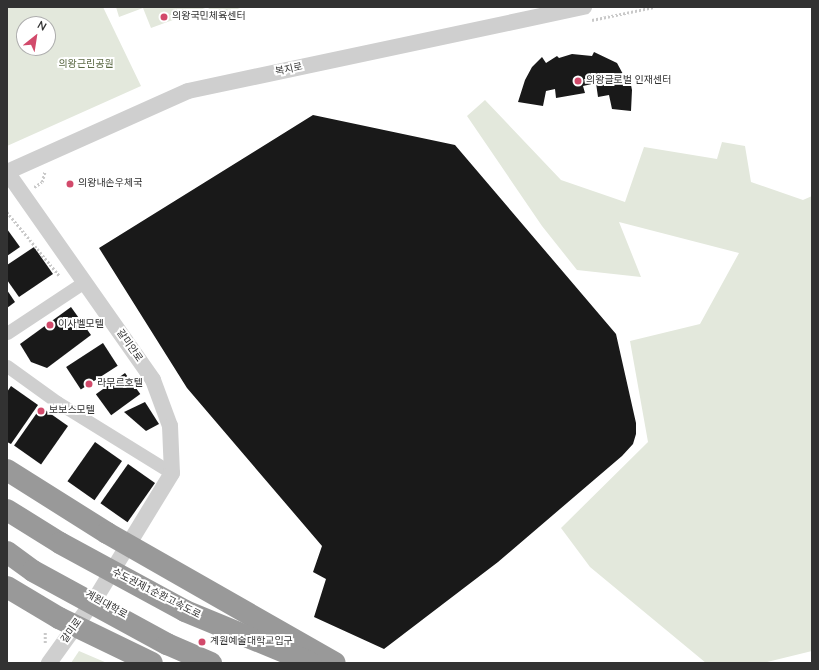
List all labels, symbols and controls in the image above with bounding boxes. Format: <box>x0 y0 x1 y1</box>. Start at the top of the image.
place label: 의왕국민체육센터 <box>172 11 246 23</box>
marker: 의왕국민체육센터 <box>159 12 169 22</box>
north arrow <box>16 16 56 56</box>
text: N <box>34 17 49 35</box>
park label: 의왕근린공원 <box>58 59 114 71</box>
street label: 복지로 <box>274 61 304 79</box>
place label: 의왕글로벌 인재센터 <box>586 75 671 87</box>
marker: 의왕글로벌 인재센터 <box>573 76 583 86</box>
place label: 의왕내손우체국 <box>78 178 142 190</box>
marker: 의왕내손우체국 <box>65 179 75 189</box>
place label: 이사벨모텔 <box>58 319 104 331</box>
marker: 이사벨모텔 <box>45 320 55 330</box>
street label: 갈미안로 <box>114 327 144 365</box>
place label: 라무르호텔 <box>97 378 143 390</box>
marker: 라무르호텔 <box>84 379 94 389</box>
place label: 보보스모텔 <box>49 405 95 417</box>
marker: 보보스모텔 <box>36 406 46 416</box>
street label: 수도권제1순환고속도로 <box>110 566 202 622</box>
street label: 계원대학로 <box>83 589 129 621</box>
street label: 갈미로 <box>59 616 85 646</box>
place label: 계원예술대학교입구 <box>210 636 293 648</box>
marker: 계원예술대학교입구 <box>197 637 207 647</box>

